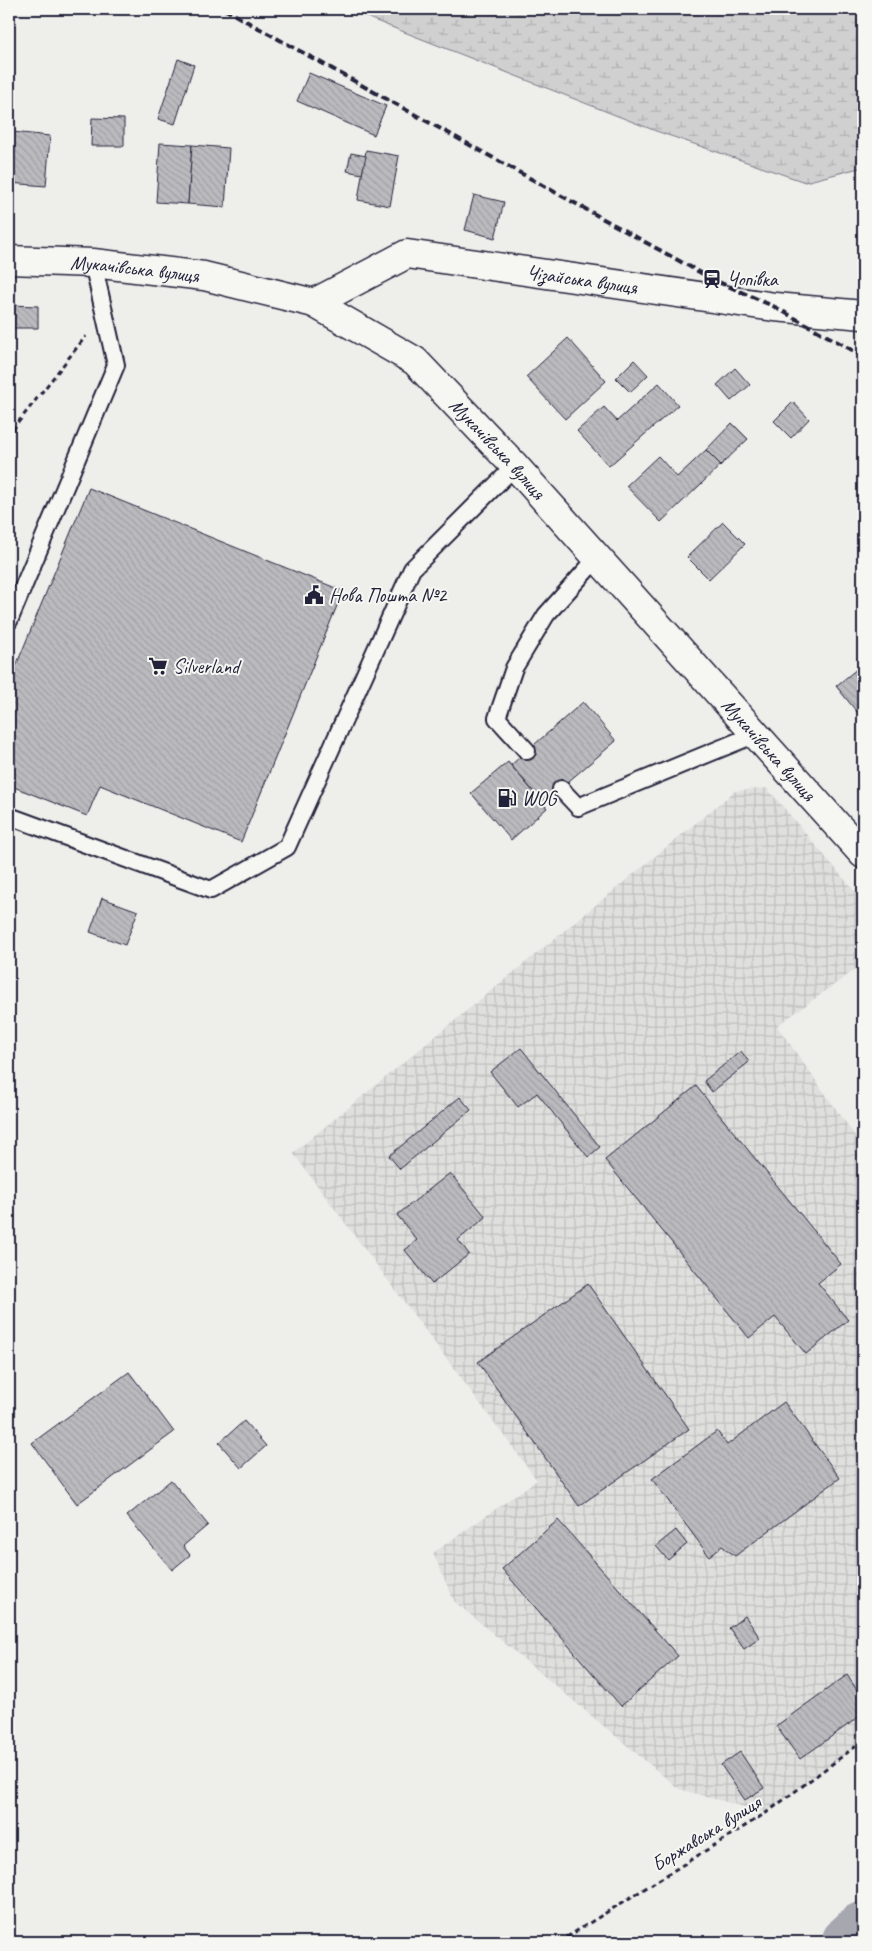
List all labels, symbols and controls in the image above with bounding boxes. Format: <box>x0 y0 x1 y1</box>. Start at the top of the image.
street label: Мукачівська вулиця <box>70 250 201 288</box>
street label: Чізайська вулиця <box>525 259 640 300</box>
place label: Чопівка <box>727 267 779 292</box>
station icon: Чопівка <box>701 268 723 290</box>
street label: Мукачівська вулиця <box>444 393 551 505</box>
place label: Нова Пошта №2 <box>329 583 448 608</box>
public building icon: Нова Пошта №2 <box>303 584 325 606</box>
place label: Silverland <box>173 654 242 679</box>
supermarket icon: Silverland <box>147 655 169 677</box>
street label: Мукачівська вулиця <box>716 693 822 807</box>
place label: WOG <box>522 786 558 811</box>
fuel station icon: WOG <box>496 787 518 809</box>
street label: Боржавська вулиця <box>647 1789 767 1877</box>

